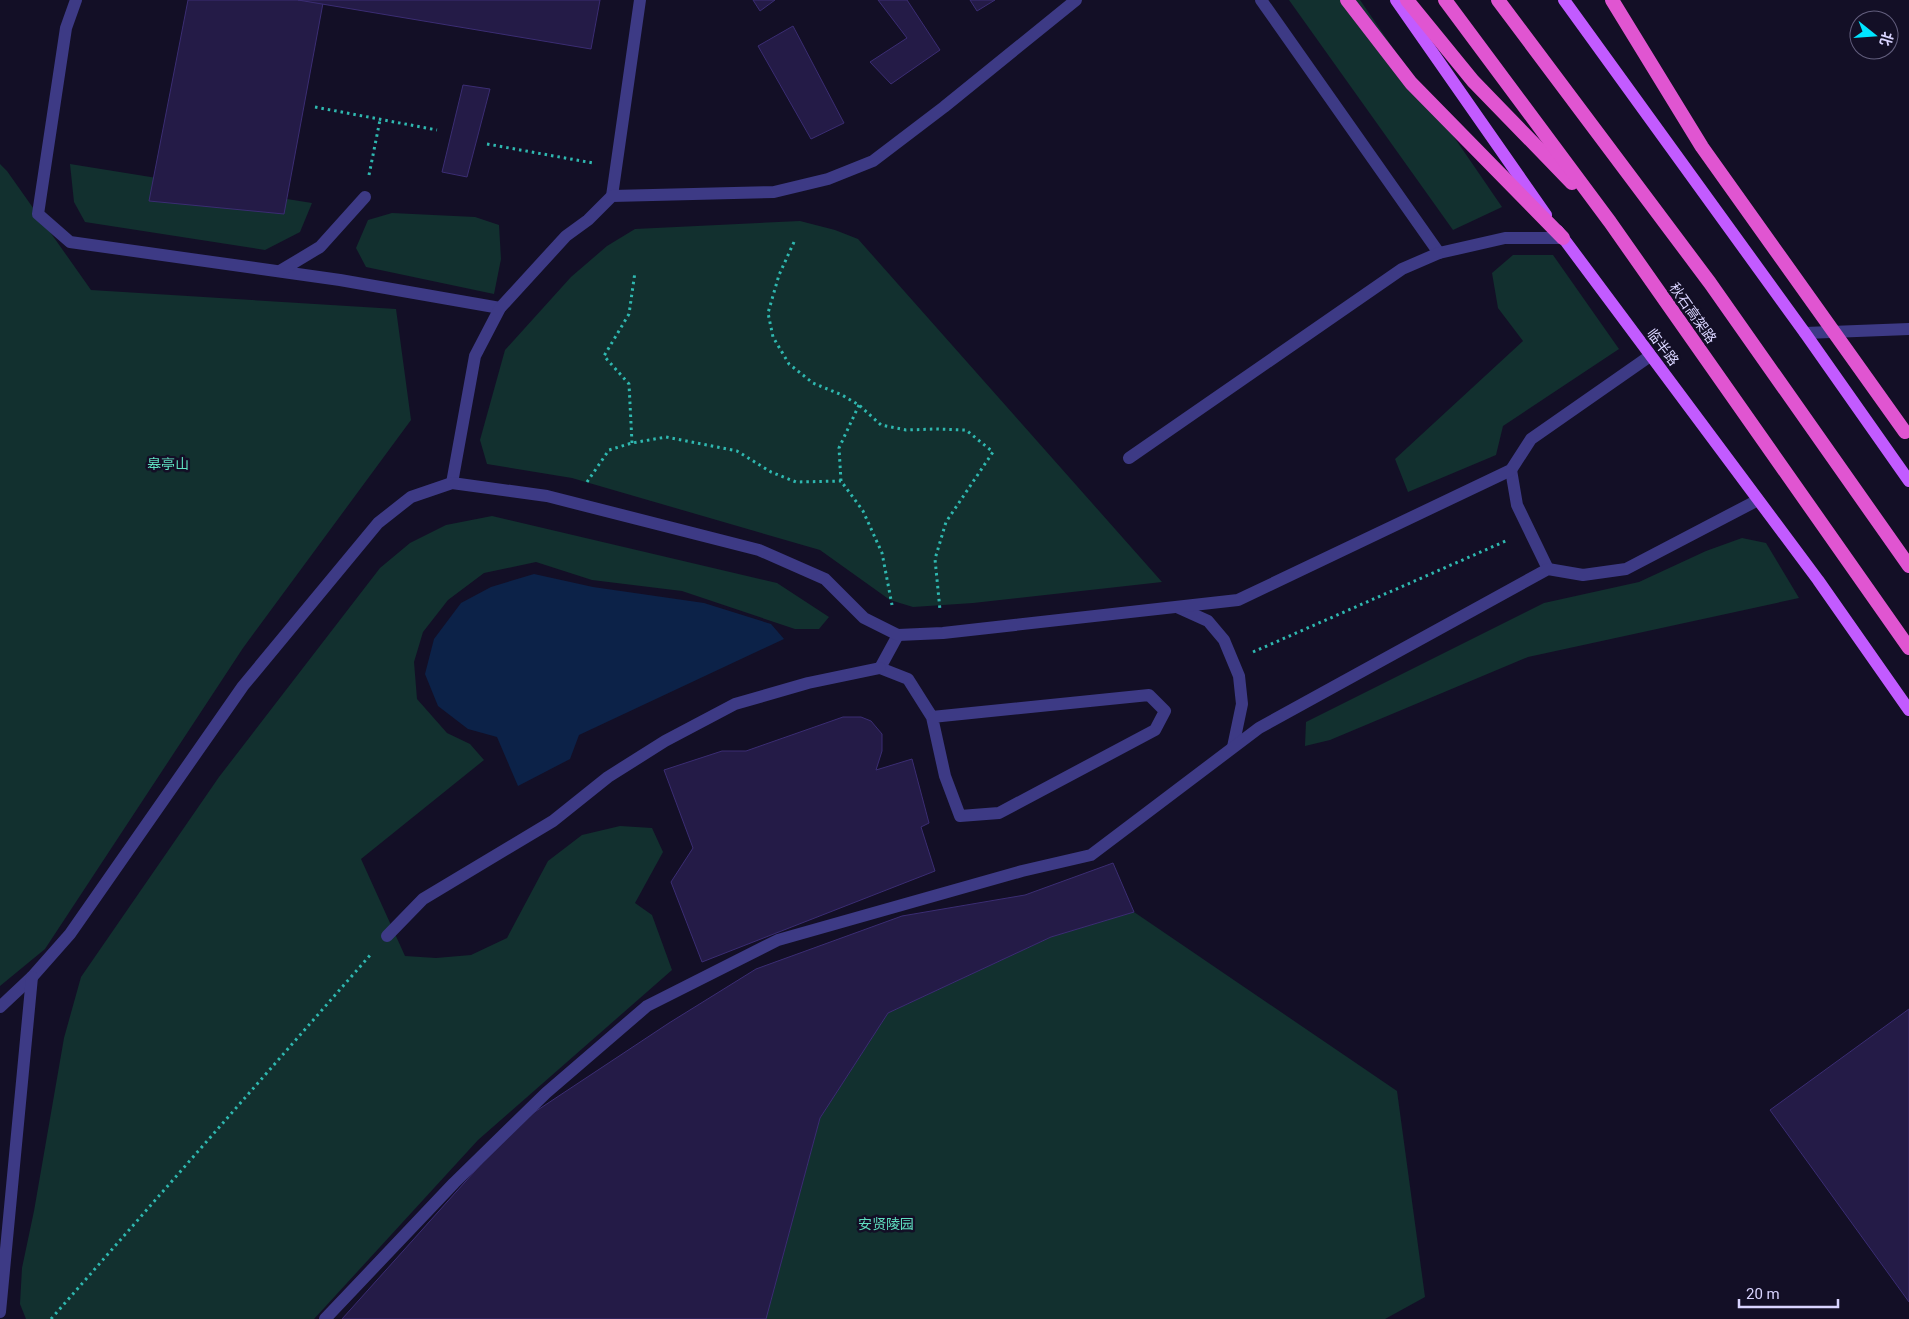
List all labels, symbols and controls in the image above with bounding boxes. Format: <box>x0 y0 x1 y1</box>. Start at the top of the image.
north arrow <box>1849 10 1899 60</box>
text: 北 <box>1877 30 1896 48</box>
street label: 秋石高架路 <box>1666 280 1720 346</box>
street label: 临半路 <box>1644 325 1682 369</box>
park label: 皋亭山 <box>147 456 189 472</box>
park label: 安贤陵园 <box>858 1216 914 1232</box>
scale bar <box>1739 1276 1838 1308</box>
text: 20 m <box>1746 1285 1780 1303</box>

